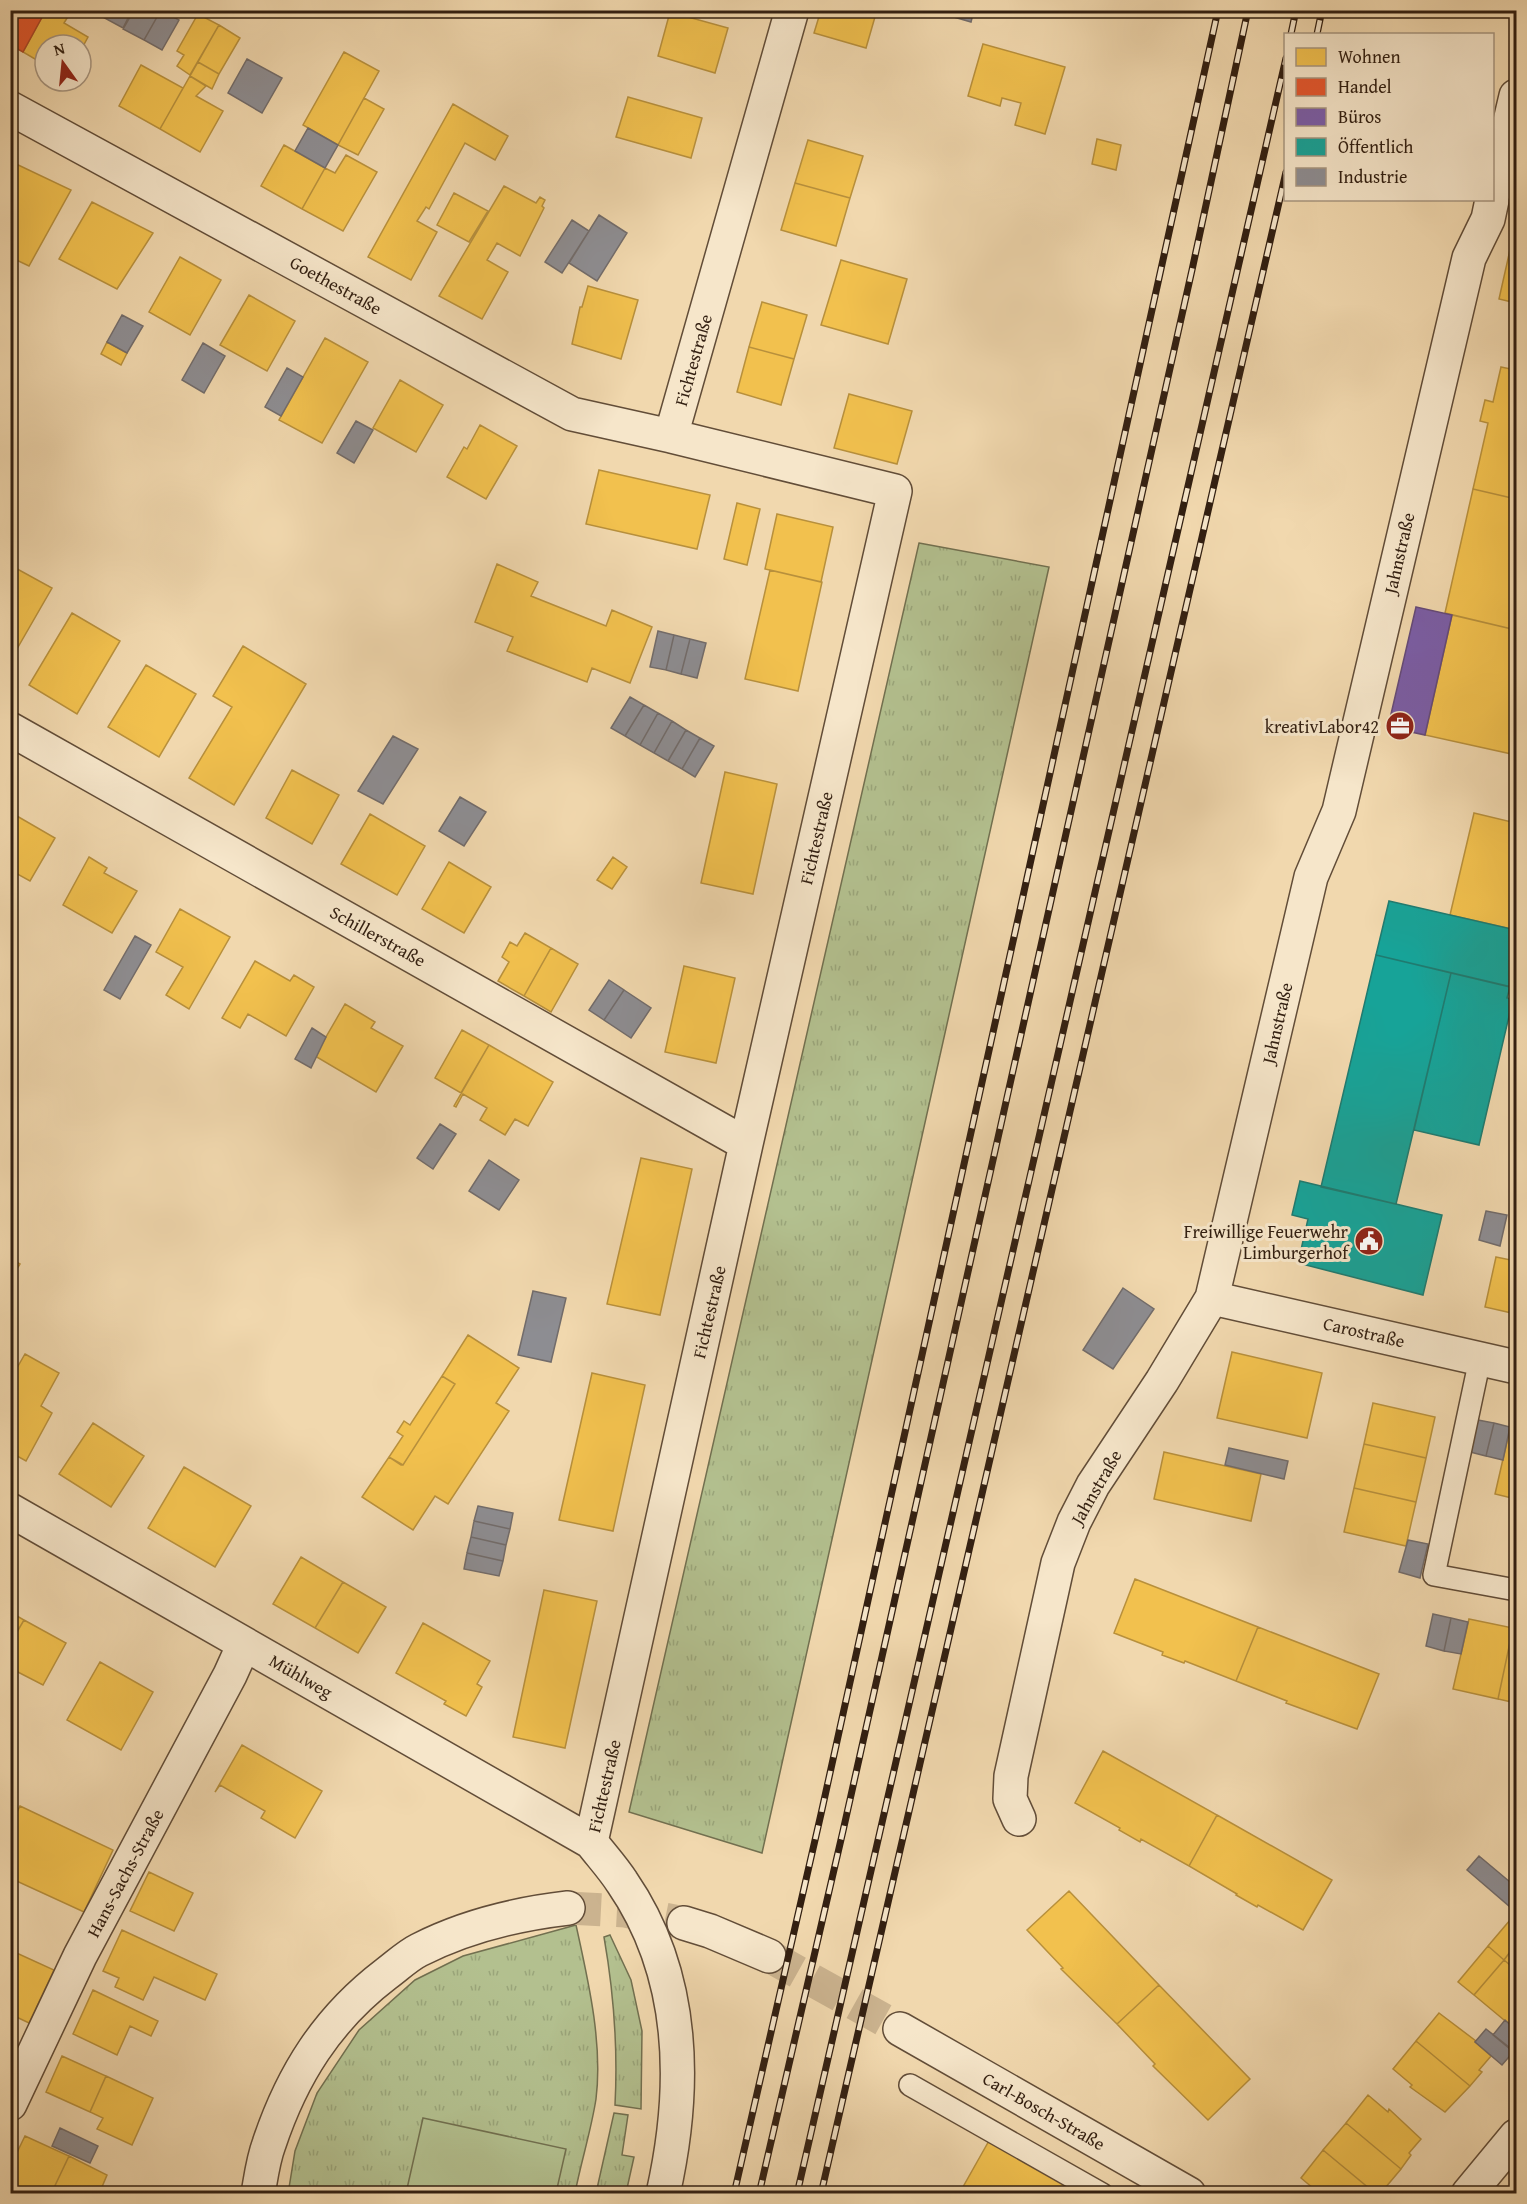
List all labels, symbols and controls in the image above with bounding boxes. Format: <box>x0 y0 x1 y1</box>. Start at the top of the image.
north arrow <box>33 33 93 93</box>
legend <box>1284 33 1494 201</box>
text: N <box>51 35 68 61</box>
text: Wohnen <box>1338 43 1401 70</box>
text: Handel <box>1338 73 1392 100</box>
text: Büros <box>1338 103 1381 130</box>
text: Öffentlich <box>1338 133 1413 160</box>
text: Industrie <box>1338 163 1407 190</box>
street label: Goethestraße <box>285 249 387 321</box>
street label: Fichtestraße <box>667 311 719 409</box>
street label: Jahnstraße <box>1376 510 1421 598</box>
office icon: kreativLabor42 <box>1384 710 1416 742</box>
place label: kreativLabor42 <box>1265 713 1379 740</box>
street label: Fichtestraße <box>792 789 840 887</box>
street label: Schillerstraße <box>325 899 431 973</box>
street label: Jahnstraße <box>1254 980 1299 1068</box>
place label: Freiwillige Feuerwehr Limburgerhof <box>1184 1218 1350 1266</box>
public building icon: Freiwillige Feuerwehr Limburgerhof <box>1353 1225 1385 1257</box>
street label: Fichtestraße <box>685 1263 733 1361</box>
street label: Carostraße <box>1321 1310 1407 1354</box>
street label: Jahnstraße <box>1063 1444 1128 1531</box>
street label: Mühlweg <box>264 1647 338 1705</box>
street label: Fichtestraße <box>580 1737 628 1835</box>
street label: Hans-Sachs-Straße <box>80 1804 170 1942</box>
street label: Carl-Bosch-Straße <box>978 2065 1110 2157</box>

